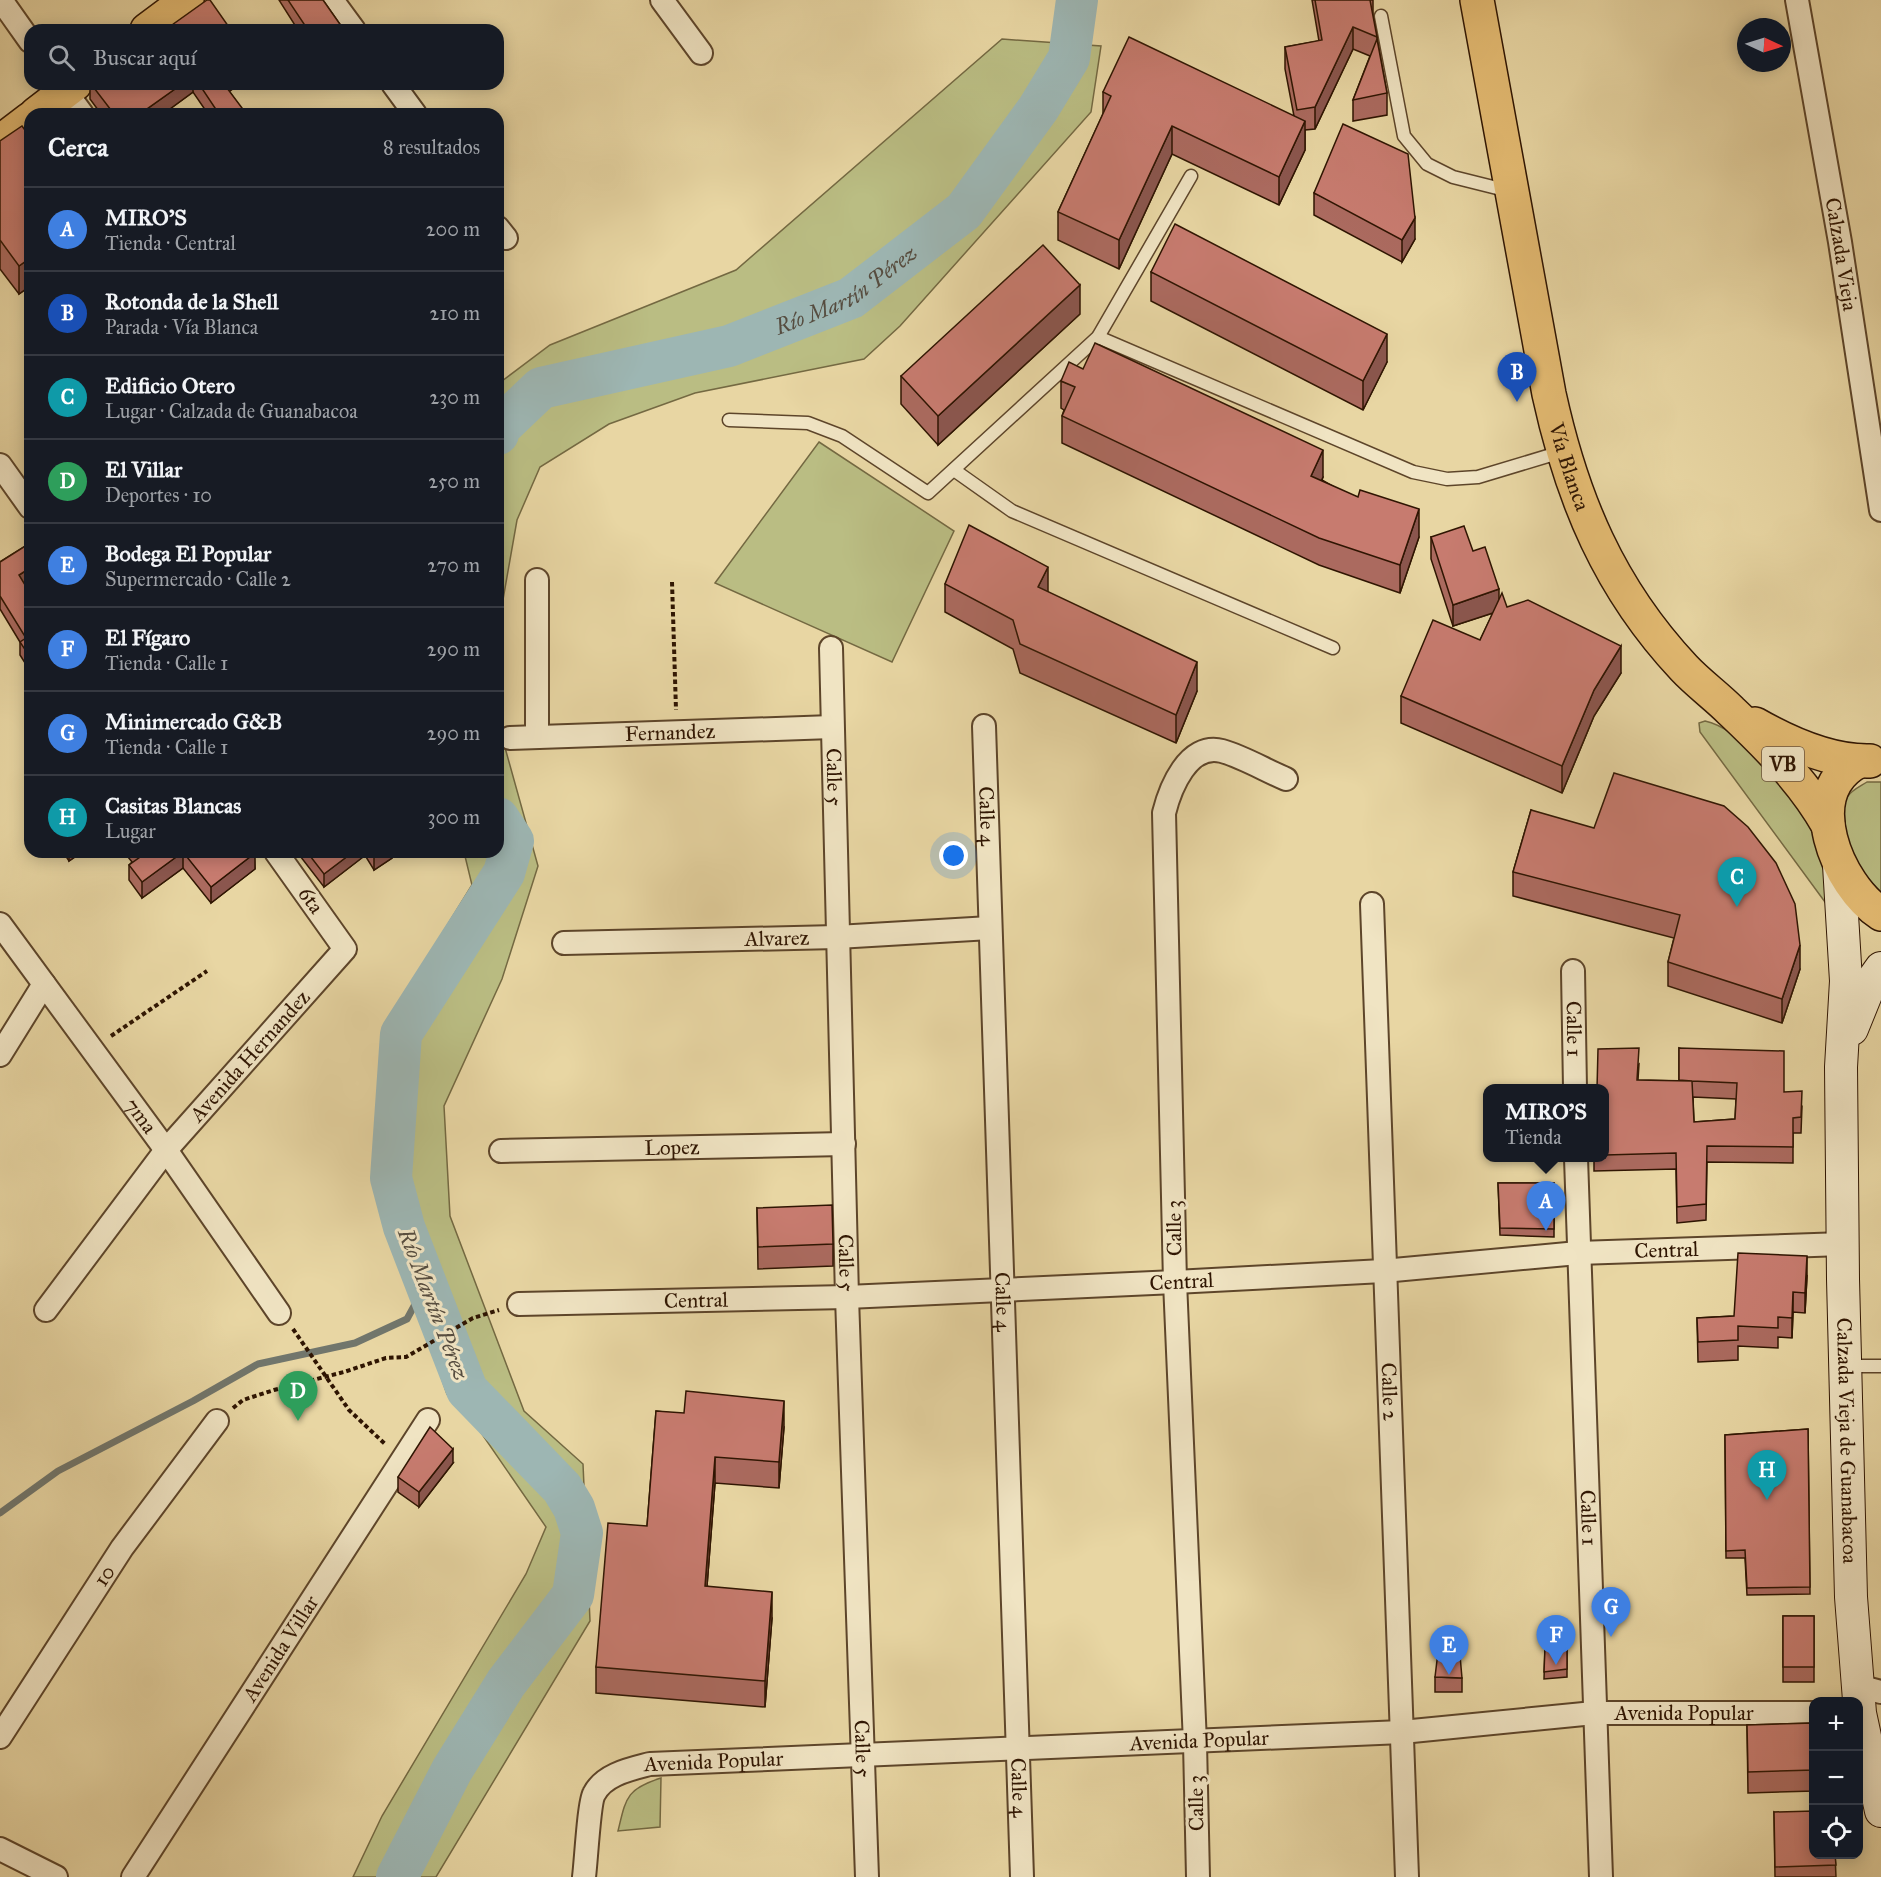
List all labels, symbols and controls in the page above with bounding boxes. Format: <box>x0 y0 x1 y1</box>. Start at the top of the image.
north arrow <box>1737 18 1791 72</box>
search box <box>24 24 504 90</box>
icon: search <box>45 41 78 74</box>
text: Buscar aquí <box>93 44 196 71</box>
text: Cerca <box>48 131 108 163</box>
text: 8 resultados <box>383 135 480 159</box>
street label: Calzada Vieja <box>1819 195 1863 313</box>
text: MIRO'S <box>105 204 187 231</box>
text: A <box>61 217 74 241</box>
text: 200 m <box>426 217 480 241</box>
text: Tienda · Central <box>105 231 236 255</box>
water label: Río Martín Pérez <box>770 239 922 341</box>
text: Rotonda de la Shell <box>105 288 278 315</box>
text: B <box>61 301 74 325</box>
text: 210 m <box>430 301 480 325</box>
text: Parada · Vía Blanca <box>105 315 258 339</box>
pin: B <box>1498 352 1537 402</box>
text: Edificio Otero <box>105 372 235 399</box>
text: C <box>61 385 74 409</box>
text: 230 m <box>429 385 480 409</box>
text: Lugar · Calzada de Guanabacoa <box>105 399 358 423</box>
street label: Vía Blanca <box>1543 419 1596 515</box>
text: El Villar <box>105 456 182 483</box>
text: D <box>60 469 75 493</box>
text: 250 m <box>428 469 480 493</box>
text: Deportes · 10 <box>105 483 212 507</box>
text: Bodega El Popular <box>105 540 271 567</box>
text: E <box>60 553 75 577</box>
text: 270 m <box>427 553 480 577</box>
text: Supermercado · Calle 2 <box>105 567 291 591</box>
text: El Fígaro <box>105 624 190 651</box>
text: F <box>61 637 74 661</box>
text: 290 m <box>427 637 480 661</box>
text: Tienda · Calle 1 <box>105 651 228 675</box>
text: Minimercado G&B <box>105 708 282 735</box>
street label: Fernandez <box>624 718 716 747</box>
text: G <box>60 721 75 745</box>
text: 290 m <box>427 721 480 745</box>
text: Tienda · Calle 1 <box>105 735 228 759</box>
road number: VB <box>1762 747 1804 781</box>
street label: Calle 5 <box>820 748 848 806</box>
street label: Calle 4 <box>973 786 1001 847</box>
text: Casitas Blancas <box>105 792 241 819</box>
text: H <box>59 805 76 829</box>
text: 300 m <box>428 805 480 829</box>
text: Lugar <box>105 819 156 843</box>
your location <box>939 841 968 870</box>
pin: C <box>1718 858 1756 907</box>
street label: 6ta <box>293 881 330 919</box>
street label: Alvarez <box>743 925 810 952</box>
street label: Avenida Hernandez <box>184 984 316 1128</box>
street label: Calle 1 <box>1561 1001 1587 1057</box>
popup <box>1483 1084 1609 1162</box>
street label: 7ma <box>119 1093 163 1139</box>
text: MIRO'S <box>1505 1098 1587 1125</box>
text: Tienda <box>1505 1125 1562 1149</box>
street label: Lopez <box>644 1134 700 1161</box>
pin: A <box>1526 1182 1566 1231</box>
street label: Calle 3 <box>1161 1200 1187 1256</box>
water label: Río Martín Pérez <box>392 1224 475 1384</box>
street label: Calle 5 <box>832 1234 860 1292</box>
street label: Central <box>1634 1236 1699 1264</box>
street label: Central <box>1149 1267 1215 1296</box>
street label: Calle 4 <box>989 1272 1017 1333</box>
street label: Central <box>664 1287 729 1314</box>
street label: Calzada Vieja de Guanabacoa <box>1831 1317 1863 1564</box>
street label: Calle 2 <box>1376 1362 1404 1422</box>
pin: D <box>278 1372 318 1421</box>
pin: H <box>1748 1450 1786 1500</box>
street label: Calle 1 <box>1575 1489 1602 1546</box>
street label: 10 <box>88 1560 121 1591</box>
pin: G <box>1592 1588 1630 1637</box>
street label: Avenida Villar <box>236 1590 324 1707</box>
pin: F <box>1536 1616 1576 1665</box>
pin: E <box>1430 1626 1468 1675</box>
map controls <box>1809 1697 1863 1859</box>
button: + <box>1809 1697 1863 1751</box>
street label: Avenida Popular <box>1613 1700 1754 1726</box>
street label: Calle 5 <box>849 1719 877 1778</box>
street label: Avenida Popular <box>1128 1725 1269 1757</box>
street label: Avenida Popular <box>642 1745 784 1777</box>
button: − <box>1809 1751 1863 1805</box>
street label: Calle 4 <box>1005 1757 1033 1819</box>
street label: Calle 3 <box>1183 1775 1209 1831</box>
button: locate <box>1809 1805 1863 1859</box>

